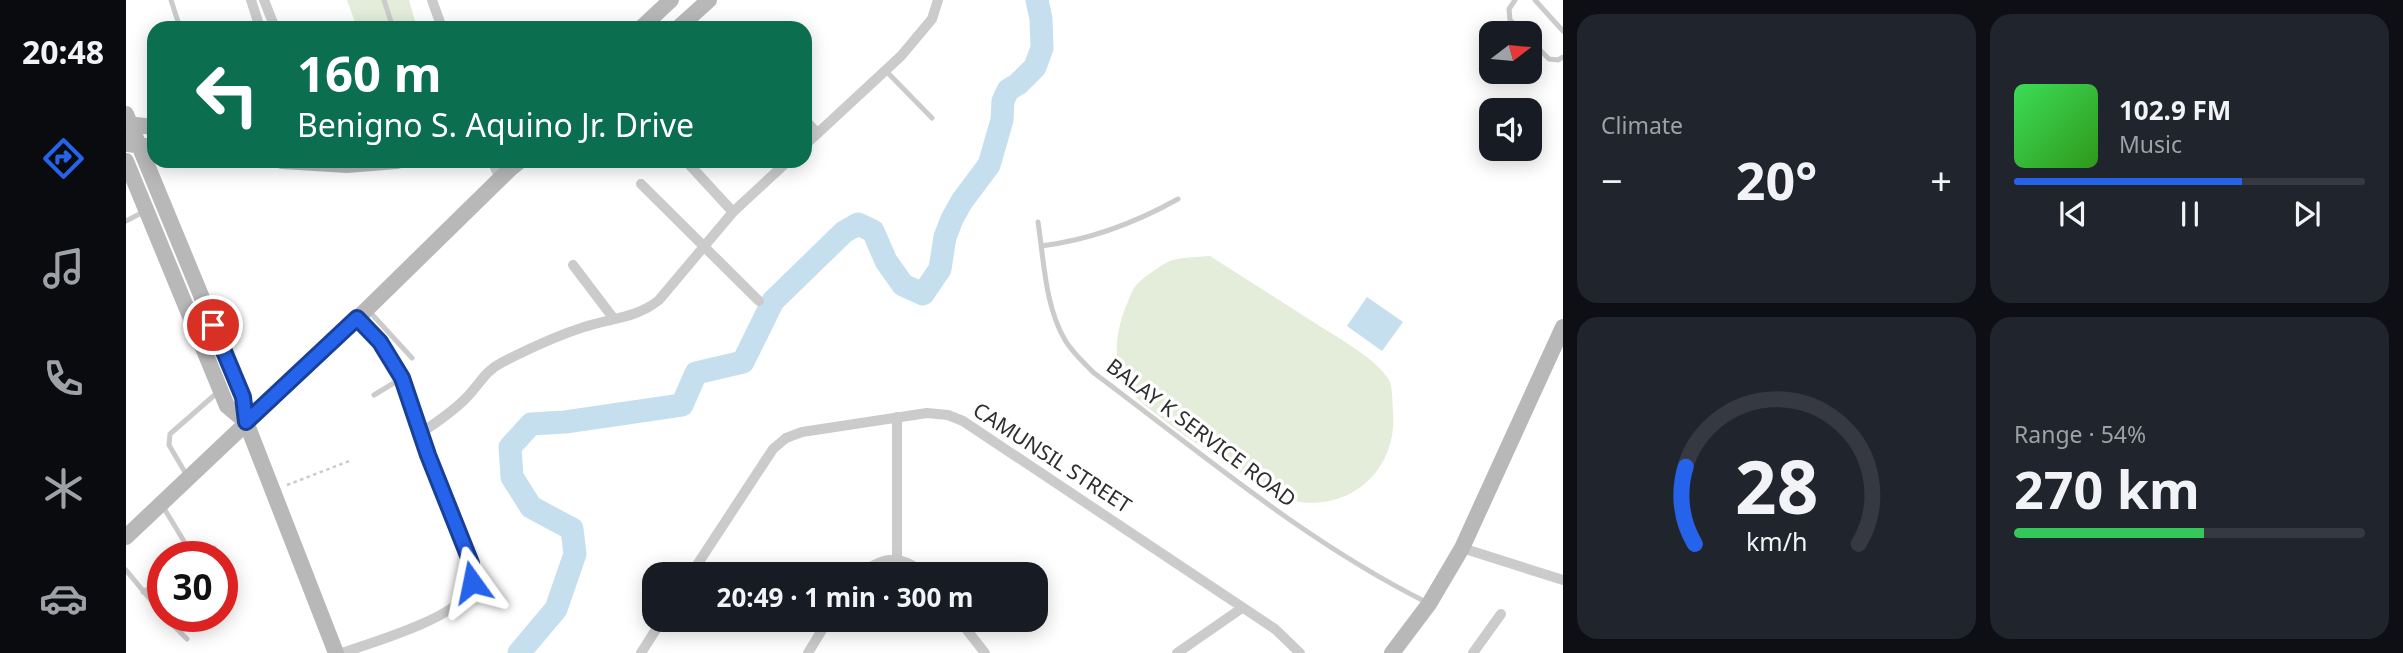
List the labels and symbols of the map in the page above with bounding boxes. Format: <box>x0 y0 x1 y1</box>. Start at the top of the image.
north arrow <box>1479 21 1542 84</box>
pin <box>183 295 243 355</box>
street label: BALAY K SERVICE ROAD <box>1101 352 1302 513</box>
street label: CAMUNSIL STREET <box>968 395 1137 519</box>
speed limit sign: 30 <box>147 541 238 632</box>
position arrow <box>435 545 509 619</box>

